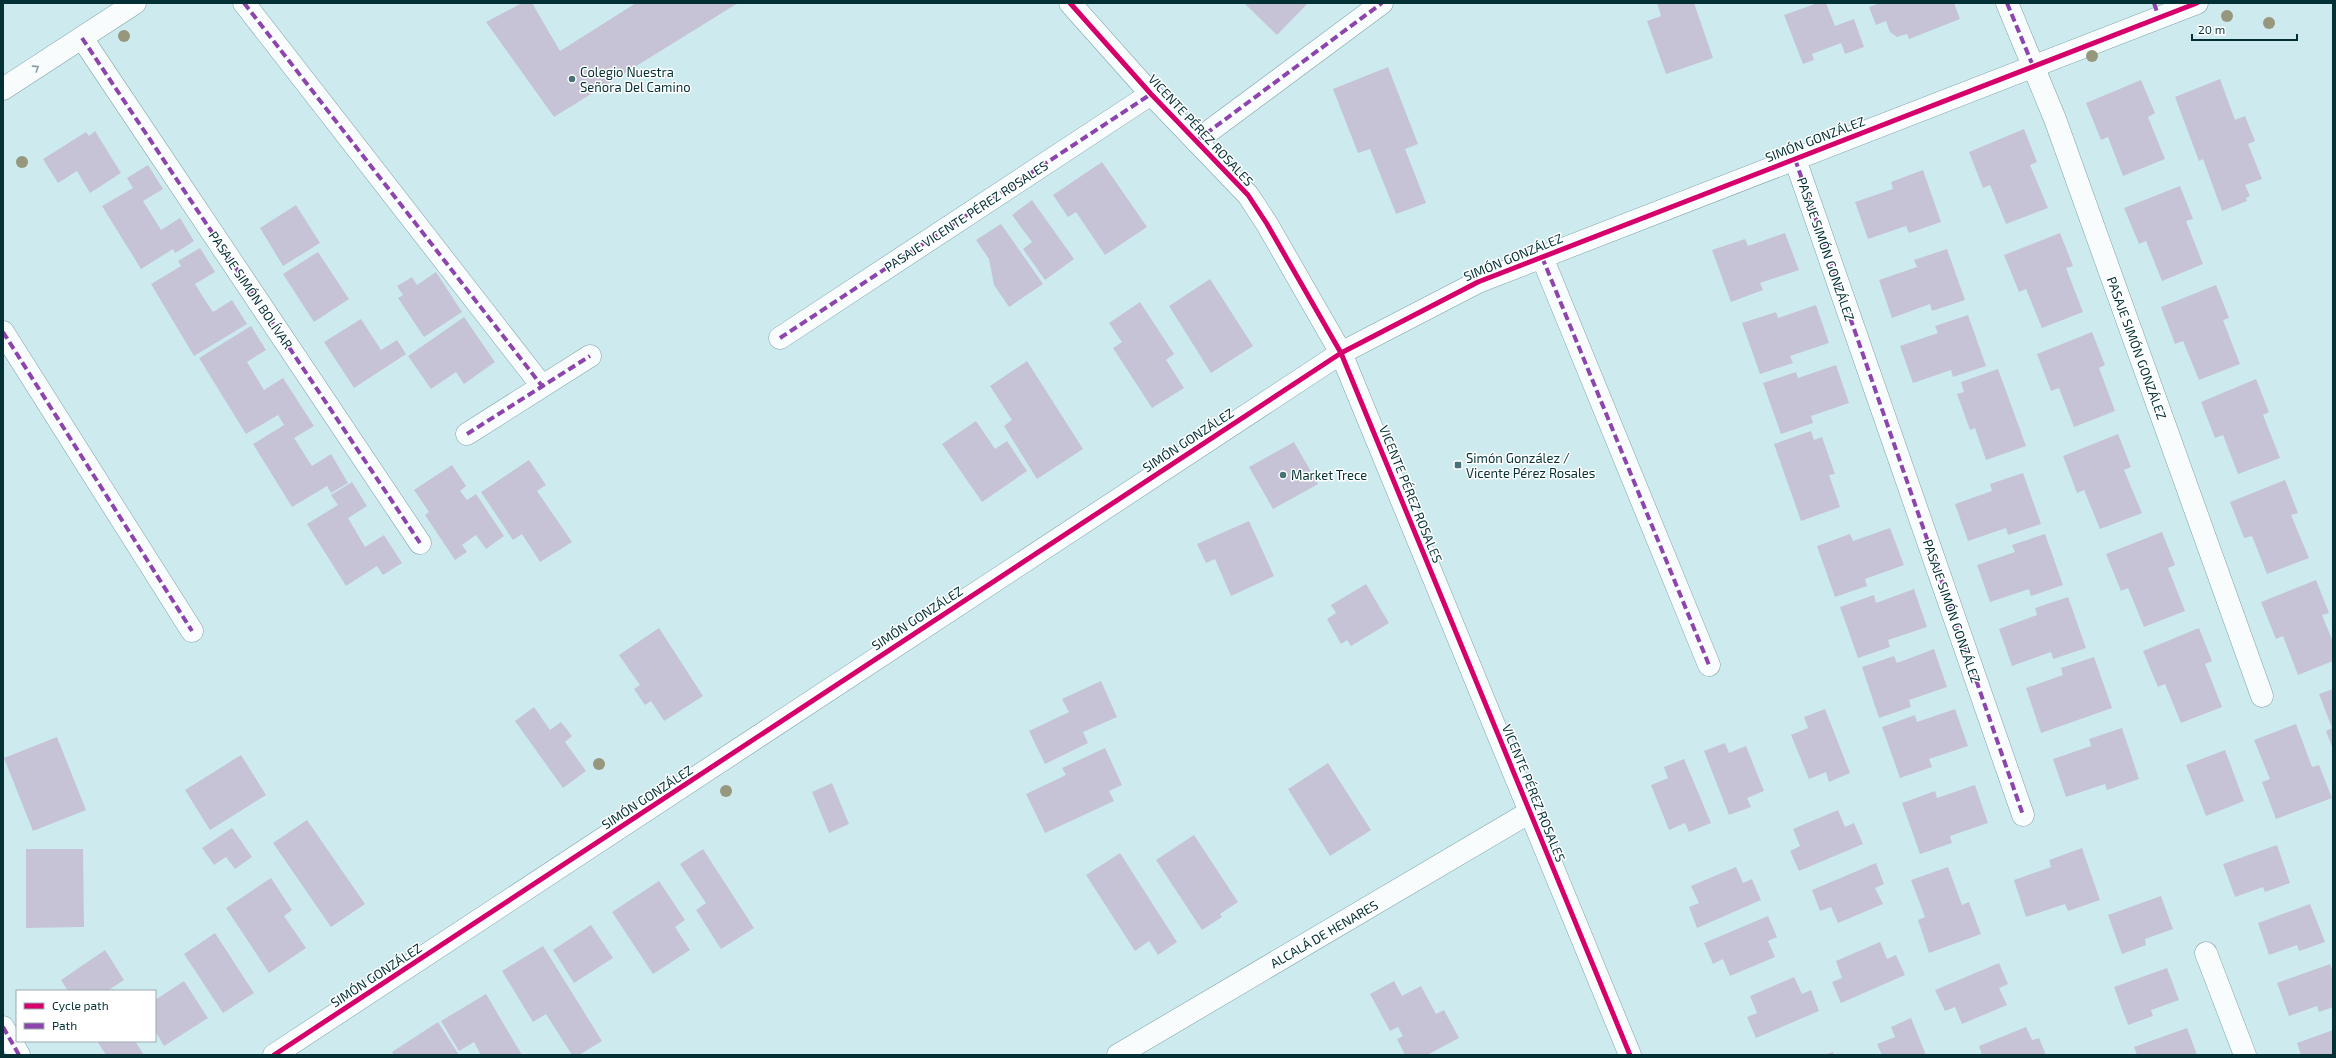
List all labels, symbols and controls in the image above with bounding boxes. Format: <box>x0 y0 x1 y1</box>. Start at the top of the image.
scale bar <box>2192 16 2297 42</box>
text: 20 m <box>2198 22 2225 36</box>
place label: Colegio Nuestra Señora Del Camino <box>580 64 691 95</box>
one-way arrow <box>31 66 38 73</box>
street label: VICENTE PÉREZ ROSALES <box>1145 70 1258 189</box>
marker: Colegio Nuestra Señora Del Camino <box>567 74 577 84</box>
street label: SIMÓN GONZÁLEZ <box>1762 112 1867 165</box>
street label: PASAJE VICENTE PÉREZ ROSALES <box>881 156 1051 275</box>
street label: PASAJE SIMÓN GONZÁLEZ <box>1794 175 1859 323</box>
street label: PASAJE SIMÓN BOLÍVAR <box>206 228 297 352</box>
street label: SIMÓN GONZÁLEZ <box>1461 229 1565 284</box>
street label: PASAJE SIMÓN GONZÁLEZ <box>2104 274 2171 422</box>
street label: SIMÓN GONZÁLEZ <box>1139 404 1237 475</box>
street label: VICENTE PÉREZ ROSALES <box>1376 423 1447 565</box>
place label: Simón González / Vicente Pérez Rosales <box>1466 450 1595 481</box>
marker: Simón González / Vicente Pérez Rosales <box>1453 460 1463 470</box>
place label: Market Trece <box>1291 467 1367 483</box>
marker: Market Trece <box>1278 470 1288 480</box>
street label: PASAJE SIMÓN GONZÁLEZ <box>1920 537 1985 685</box>
street label: SIMÓN GONZÁLEZ <box>868 582 966 653</box>
street label: VICENTE PÉREZ ROSALES <box>1499 722 1570 864</box>
street label: SIMÓN GONZÁLEZ <box>598 761 696 832</box>
street label: ALCALÁ DE HENARES <box>1267 896 1381 971</box>
street label: SIMÓN GONZÁLEZ <box>327 939 425 1010</box>
legend <box>16 990 156 1042</box>
text: Cycle path <box>52 998 109 1012</box>
text: Path <box>52 1018 77 1032</box>

